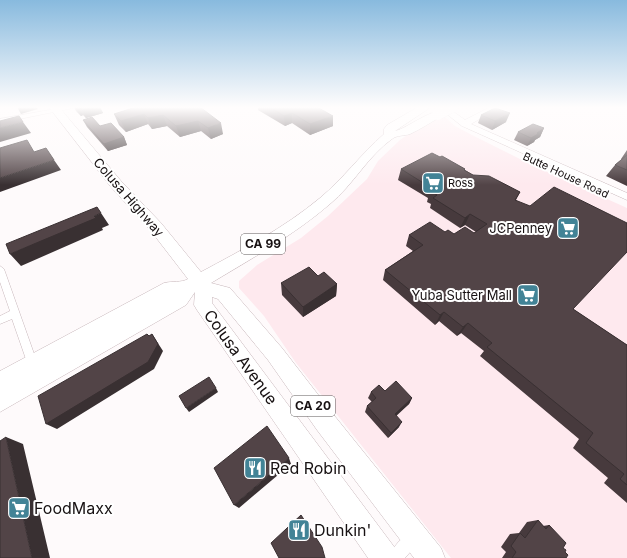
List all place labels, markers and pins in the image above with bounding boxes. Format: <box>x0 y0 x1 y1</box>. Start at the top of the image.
supermarket icon: Ross <box>420 170 446 196</box>
place label: Ross <box>448 176 473 190</box>
supermarket icon: JCPenney <box>555 215 581 241</box>
place label: JCPenney <box>489 220 552 236</box>
supermarket icon: Yuba Sutter Mall <box>515 282 541 308</box>
place label: Yuba Sutter Mall <box>411 287 512 303</box>
restaurant icon: Red Robin <box>242 455 268 481</box>
place label: Red Robin <box>270 458 346 478</box>
supermarket icon: FoodMaxx <box>6 495 32 521</box>
place label: FoodMaxx <box>34 498 113 518</box>
restaurant icon: Dunkin' <box>286 517 312 543</box>
place label: Dunkin' <box>314 520 371 540</box>

